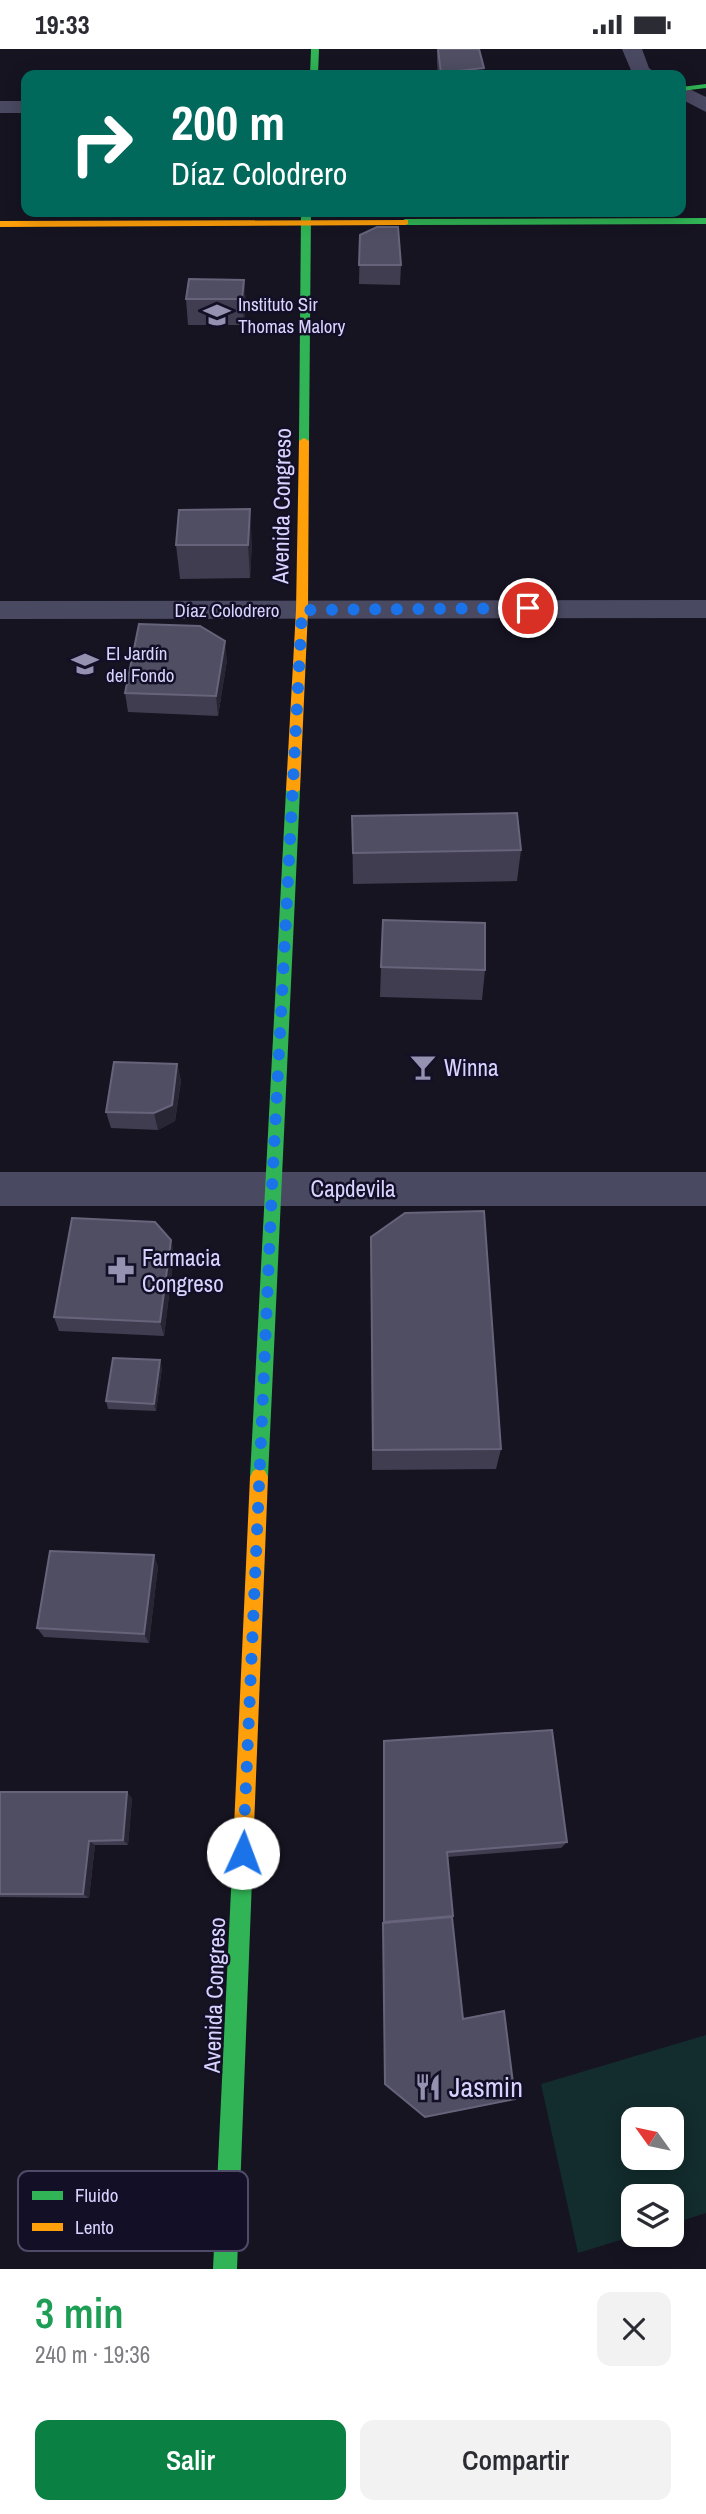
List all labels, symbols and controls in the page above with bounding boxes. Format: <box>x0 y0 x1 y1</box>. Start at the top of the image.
text: 19:33 <box>35 7 90 42</box>
text: 200 m <box>171 89 285 155</box>
icon: right <box>56 98 147 189</box>
text: Díaz Colodrero <box>171 152 347 195</box>
place label: Instituto Sir Thomas Malory <box>238 291 346 339</box>
school or university icon: Instituto Sir Thomas Malory <box>202 300 232 330</box>
street label: Avenida Congreso <box>264 428 298 585</box>
pin <box>498 578 558 638</box>
icon: arrive <box>509 589 547 627</box>
street label: Díaz Colodrero <box>175 597 279 623</box>
place label: El Jardín del Fondo <box>106 640 175 688</box>
school or university icon: El Jardín del Fondo <box>70 649 100 679</box>
bar icon: Winna <box>408 1052 438 1082</box>
place label: Winna <box>444 1052 499 1083</box>
street label: Capdevila <box>311 1173 396 1204</box>
place label: Farmacia Congreso <box>142 1242 224 1299</box>
pharmacy icon: Farmacia Congreso <box>106 1255 136 1285</box>
position arrow <box>206 1816 280 1890</box>
street label: Avenida Congreso <box>196 1917 232 2074</box>
place label: Jasmin <box>449 2068 523 2106</box>
restaurant icon: Jasmin <box>413 2072 443 2102</box>
north arrow <box>621 2107 684 2170</box>
map controls <box>621 2107 684 2247</box>
legend <box>18 2171 248 2251</box>
text: Fluido <box>75 2182 118 2208</box>
button: layers <box>621 2184 684 2247</box>
text: Lento <box>75 2214 114 2240</box>
text: 3 min <box>35 2285 124 2341</box>
button: close <box>597 2292 671 2366</box>
text: 240 m · 19:36 <box>35 2339 150 2370</box>
button: Salir <box>35 2420 346 2500</box>
button: Compartir <box>360 2420 671 2500</box>

